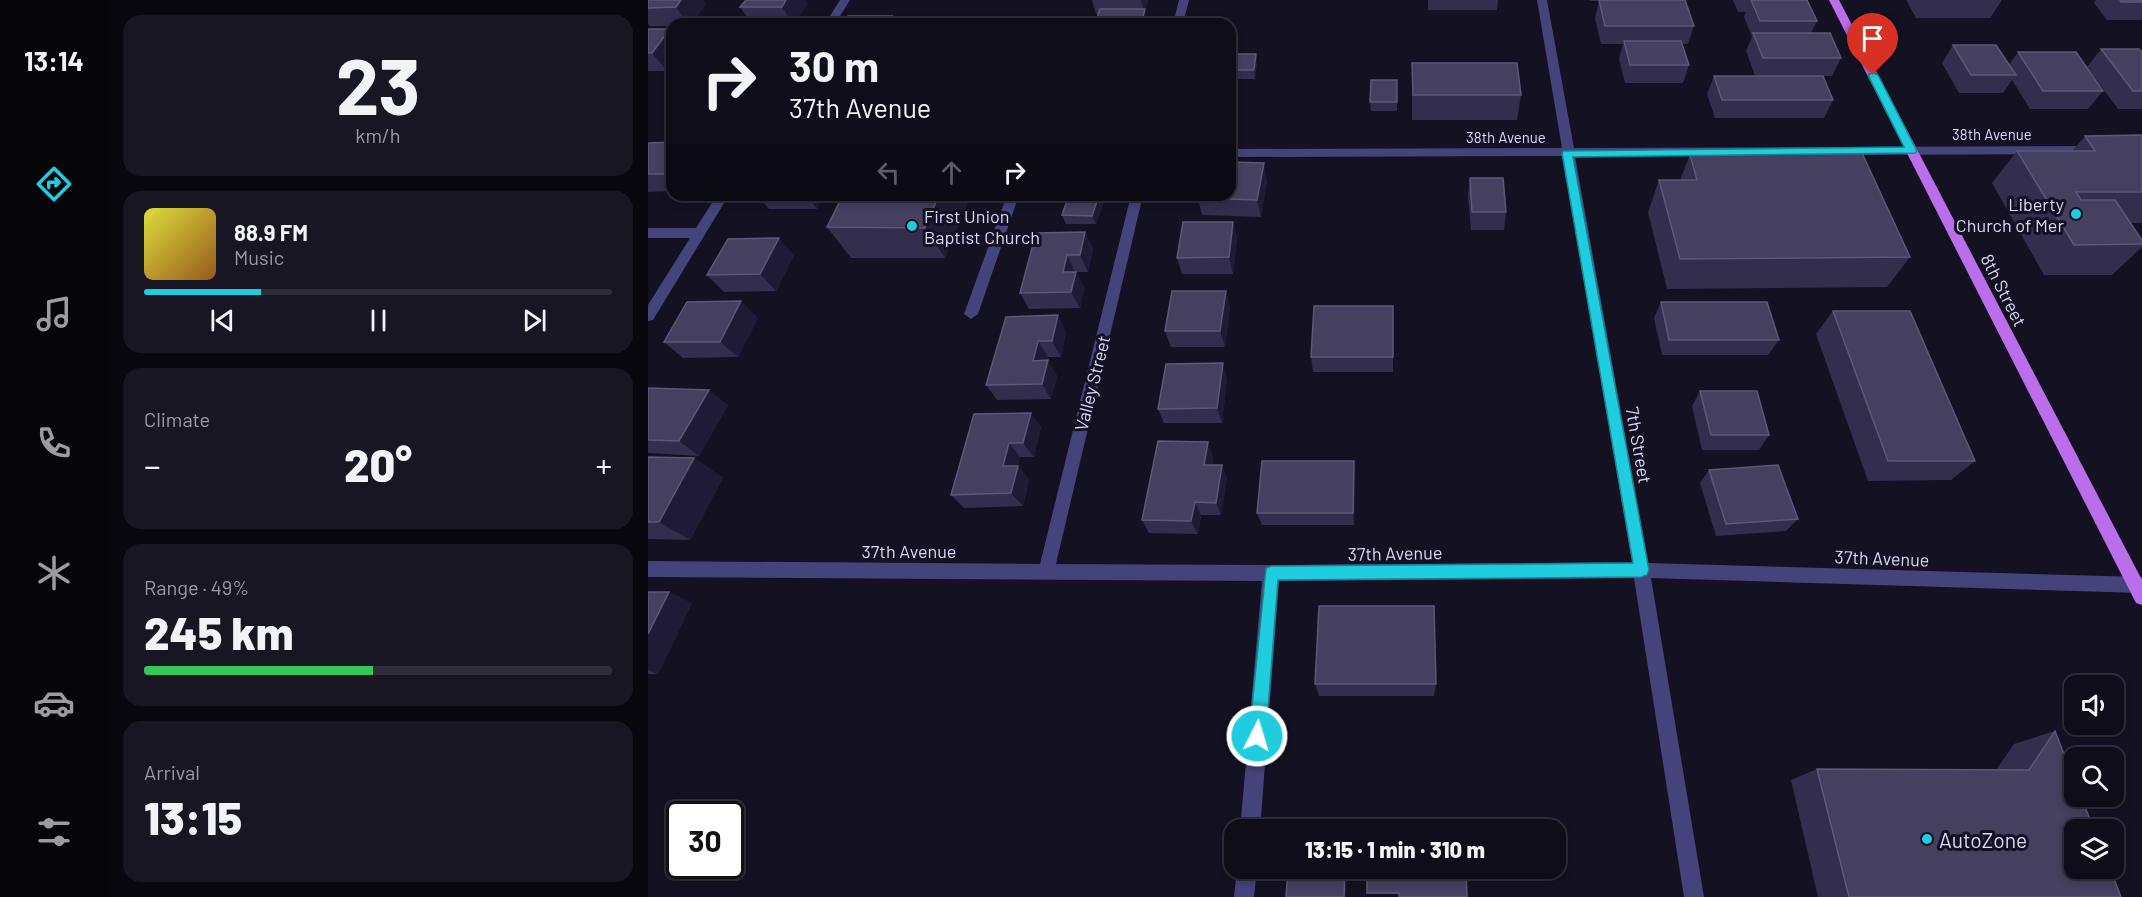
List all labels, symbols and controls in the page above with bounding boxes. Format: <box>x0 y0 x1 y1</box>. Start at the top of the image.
pin <box>1847 13 1898 75</box>
icon: arrive <box>1856 22 1889 55</box>
text: 23 <box>336 37 420 131</box>
text: 30 m <box>789 40 879 90</box>
icon: right <box>690 42 768 120</box>
text: 13:14 <box>24 44 84 76</box>
text: 37th Avenue <box>789 91 931 123</box>
text: km/h <box>355 123 401 147</box>
street label: 38th Avenue <box>1952 125 2032 143</box>
street label: 38th Avenue <box>1466 128 1546 146</box>
icon: left <box>872 156 905 189</box>
icon: ahead <box>935 156 968 189</box>
icon: right <box>998 156 1031 189</box>
icon: directions <box>33 163 75 205</box>
place label: Liberty Church of Mer <box>1956 193 2064 236</box>
place label: First Union Baptist Church <box>924 205 1040 248</box>
marker: Liberty Church of Mer <box>2069 207 2083 221</box>
text: 88.9 FM <box>234 219 308 245</box>
marker: First Union Baptist Church <box>905 219 919 233</box>
text: Music <box>234 245 284 269</box>
street label: 8th Street <box>1976 250 2032 330</box>
icon: music <box>33 293 75 335</box>
icon: previous <box>206 304 239 337</box>
icon: pause <box>362 304 395 337</box>
icon: next <box>518 304 551 337</box>
street label: Valley Street <box>1070 333 1114 433</box>
street label: 7th Street <box>1621 405 1657 485</box>
text: Climate <box>144 407 210 431</box>
icon: phone <box>33 422 75 464</box>
text: 20° <box>344 437 412 491</box>
text: − <box>144 445 161 485</box>
text: + <box>596 445 612 485</box>
street label: 37th Avenue <box>862 540 956 562</box>
street label: 37th Avenue <box>1347 541 1443 565</box>
street label: 37th Avenue <box>1834 545 1930 571</box>
icon: climate <box>33 552 75 594</box>
text: Range · 49% <box>144 575 249 599</box>
text: 245 km <box>144 605 294 659</box>
map controls <box>2064 675 2124 879</box>
button: sound <box>2064 675 2124 735</box>
icon: car <box>33 682 75 724</box>
position arrow <box>1225 704 1289 768</box>
button: search <box>2064 747 2124 807</box>
text: Arrival <box>144 760 200 784</box>
text: 13:15 <box>144 790 242 844</box>
speed limit sign: 30 <box>666 801 744 879</box>
icon: filters <box>33 811 75 853</box>
button: layers <box>2064 819 2124 879</box>
place label: AutoZone <box>1939 827 2027 852</box>
marker: AutoZone <box>1920 832 1934 846</box>
text: 13:15 · 1 min · 310 m <box>1305 836 1485 862</box>

